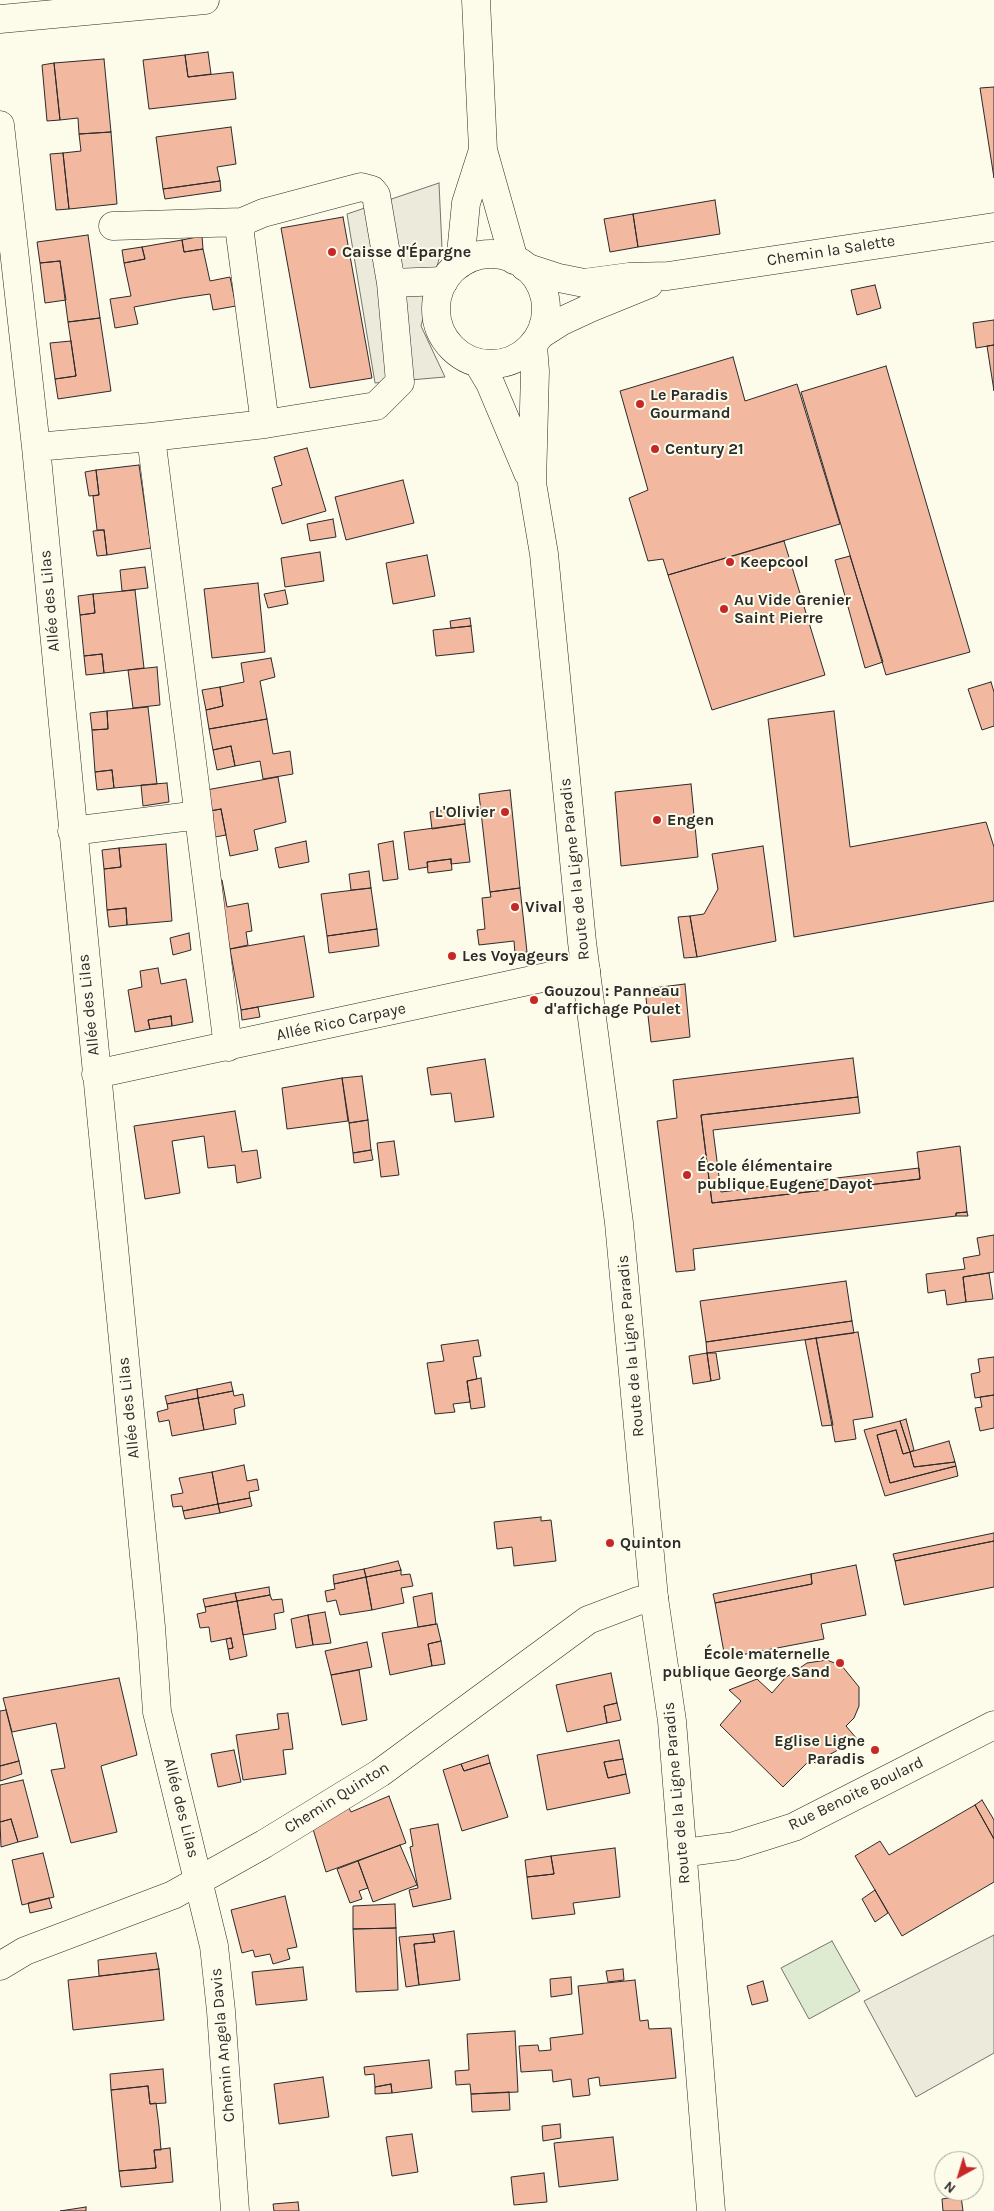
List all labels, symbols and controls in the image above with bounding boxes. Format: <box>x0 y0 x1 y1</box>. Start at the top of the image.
street label: Chemin la Salette <box>766 231 896 271</box>
place label: Caisse d'Épargne <box>342 242 471 262</box>
marker: Caisse d'Épargne <box>326 246 338 258</box>
place label: Le Paradis Gourmand <box>650 385 731 423</box>
marker: Le Paradis Gourmand <box>634 398 646 410</box>
place label: Century 21 <box>665 439 744 459</box>
marker: Century 21 <box>649 443 661 455</box>
street label: Allée des Lilas <box>36 549 64 653</box>
place label: Keepcool <box>740 552 809 572</box>
marker: Keepcool <box>724 556 736 568</box>
place label: Au Vide Grenier Saint Pierre <box>734 590 851 628</box>
marker: Au Vide Grenier Saint Pierre <box>718 603 730 615</box>
street label: Route de la Ligne Paradis <box>556 777 594 961</box>
place label: L'Olivier <box>435 802 495 822</box>
marker: L'Olivier <box>499 806 511 818</box>
place label: Engen <box>667 810 714 830</box>
marker: Engen <box>651 814 663 826</box>
place label: Vival <box>525 897 562 917</box>
marker: Vival <box>509 901 521 913</box>
place label: Les Voyageurs <box>462 946 569 966</box>
marker: Les Voyageurs <box>446 950 458 962</box>
street label: Allée des Lilas <box>74 953 104 1057</box>
place label: Gouzou : Panneau d'affichage Poulet <box>544 981 681 1019</box>
marker: Gouzou : Panneau d'affichage Poulet <box>528 994 540 1006</box>
street label: Allée Rico Carpaye <box>274 999 408 1045</box>
place label: École élémentaire publique Eugene Dayot <box>697 1156 873 1194</box>
marker: École élémentaire publique Eugene Dayot <box>681 1169 693 1181</box>
street label: Route de la Ligne Paradis <box>613 1254 649 1438</box>
street label: Allée des Lilas <box>114 1356 144 1460</box>
place label: Quinton <box>620 1533 682 1553</box>
marker: Quinton <box>604 1537 616 1549</box>
place label: École maternelle publique George Sand <box>662 1644 830 1682</box>
marker: École maternelle publique George Sand <box>834 1657 846 1669</box>
street label: Route de la Ligne Paradis <box>659 1701 695 1885</box>
place label: Eglise Ligne Paradis <box>774 1731 865 1769</box>
marker: Eglise Ligne Paradis <box>869 1744 881 1756</box>
street label: Rue Benoite Boulard <box>785 1753 927 1835</box>
street label: Allée des Lilas <box>159 1756 203 1860</box>
street label: Chemin Quinton <box>281 1758 393 1838</box>
street label: Chemin Angela Davis <box>207 1967 239 2123</box>
north arrow <box>934 2151 984 2201</box>
text: N <box>941 2178 959 2197</box>

